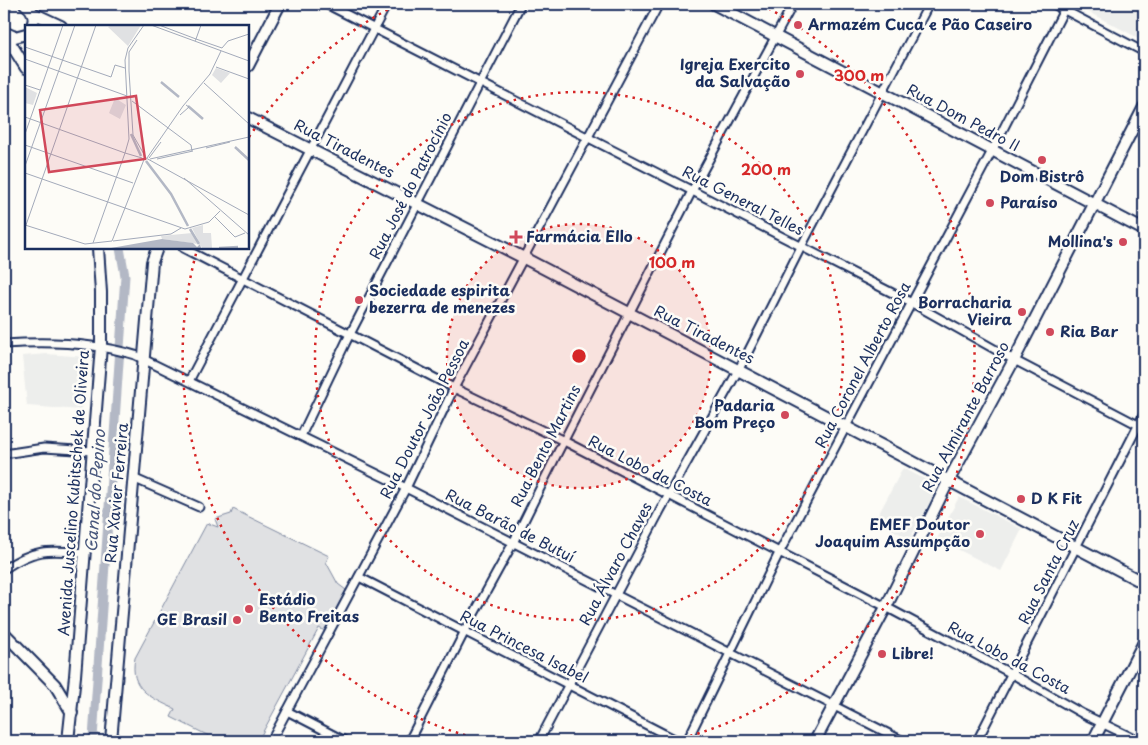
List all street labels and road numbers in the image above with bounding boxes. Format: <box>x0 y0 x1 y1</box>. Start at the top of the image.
street label: Rua Dom Pedro II <box>903 77 1024 156</box>
street label: Rua José do Patrocínio <box>363 108 457 263</box>
street label: Rua Tiradentes <box>291 113 399 183</box>
street label: Rua General Telles <box>679 159 809 240</box>
street label: Rua Coronel Alberto Rosa <box>808 277 915 452</box>
street label: Rua Tiradentes <box>651 299 759 369</box>
street label: Rua Doutor João Pessoa <box>373 334 474 502</box>
street label: Rua Almirante Barroso <box>915 337 1014 496</box>
street label: Avenida Juscelino Kubitschek de Oliveira <box>51 349 94 636</box>
street label: Rua Bento Martins <box>504 380 586 511</box>
street label: Rua Xavier Ferreira <box>98 421 133 564</box>
street label: Rua Lobo da Costa <box>585 428 717 511</box>
street label: Rua Barão de Butuí <box>442 482 580 568</box>
street label: Rua Álvaro Chaves <box>572 497 657 629</box>
street label: Rua Santa Cruz <box>1011 515 1084 628</box>
street label: Rua Princesa Isabel <box>457 603 593 688</box>
street label: Rua Lobo da Costa <box>944 615 1076 699</box>

